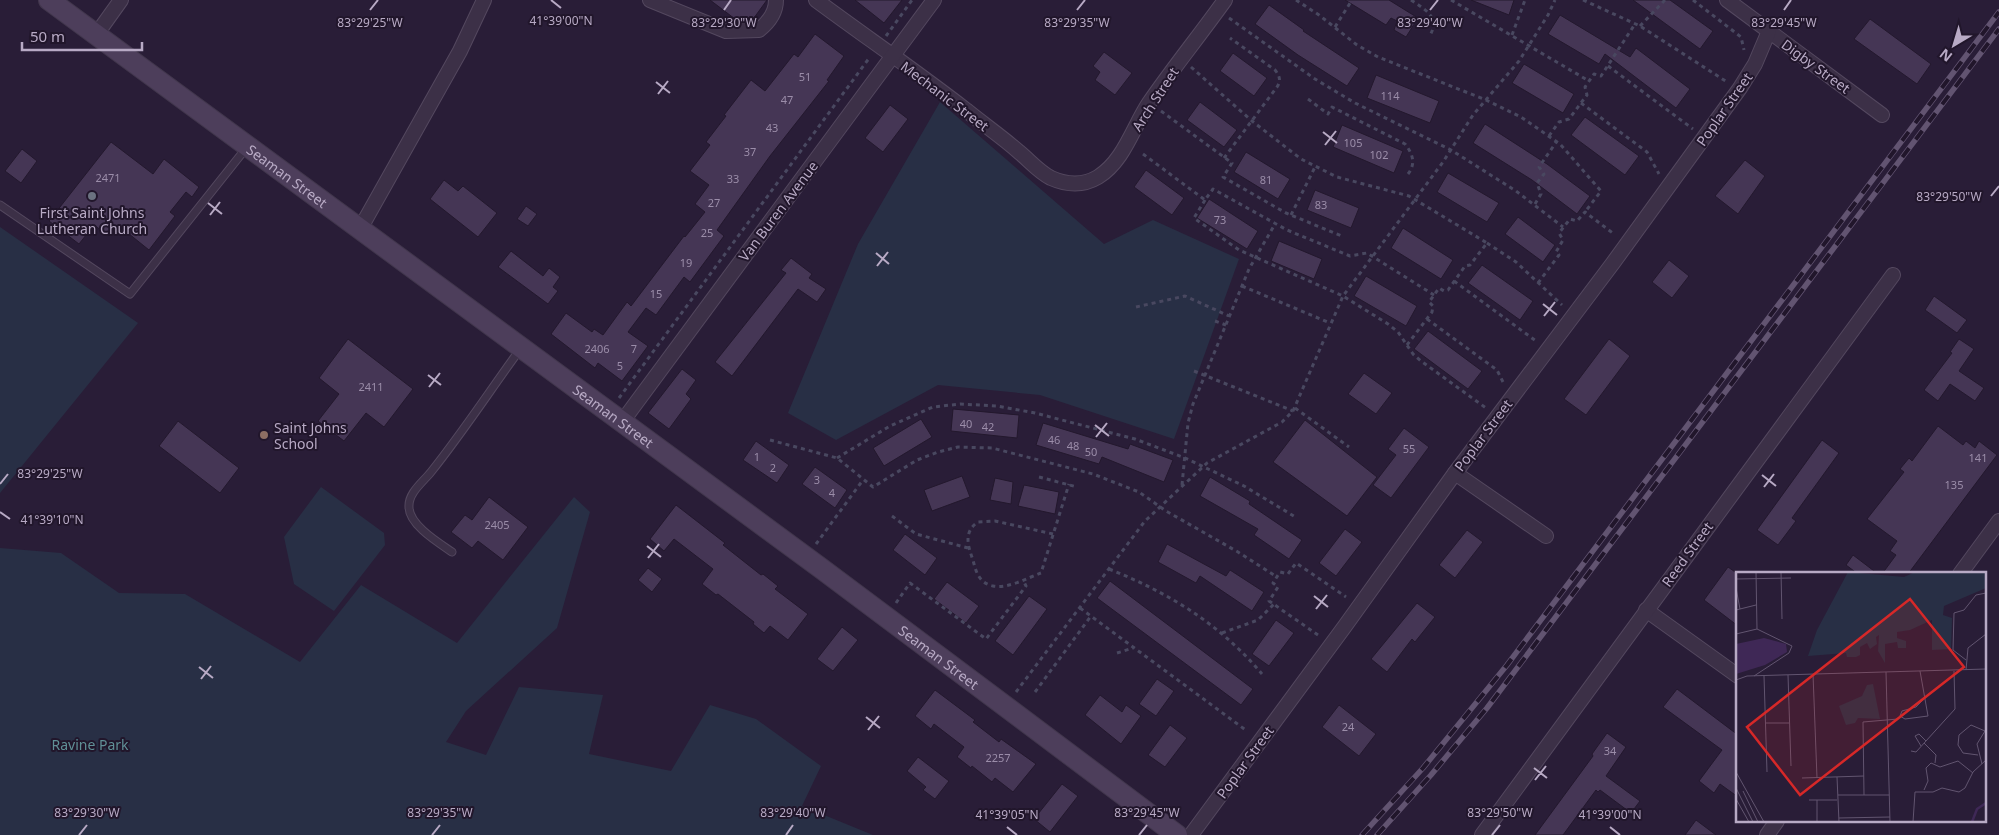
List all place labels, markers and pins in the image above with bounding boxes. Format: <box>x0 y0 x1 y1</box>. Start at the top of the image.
marker: First Saint Johns Lutheran Church <box>86 190 98 202</box>
place label: First Saint Johns Lutheran Church <box>37 203 147 238</box>
place label: Saint Johns School <box>274 418 347 453</box>
marker: Saint Johns School <box>258 429 270 441</box>

